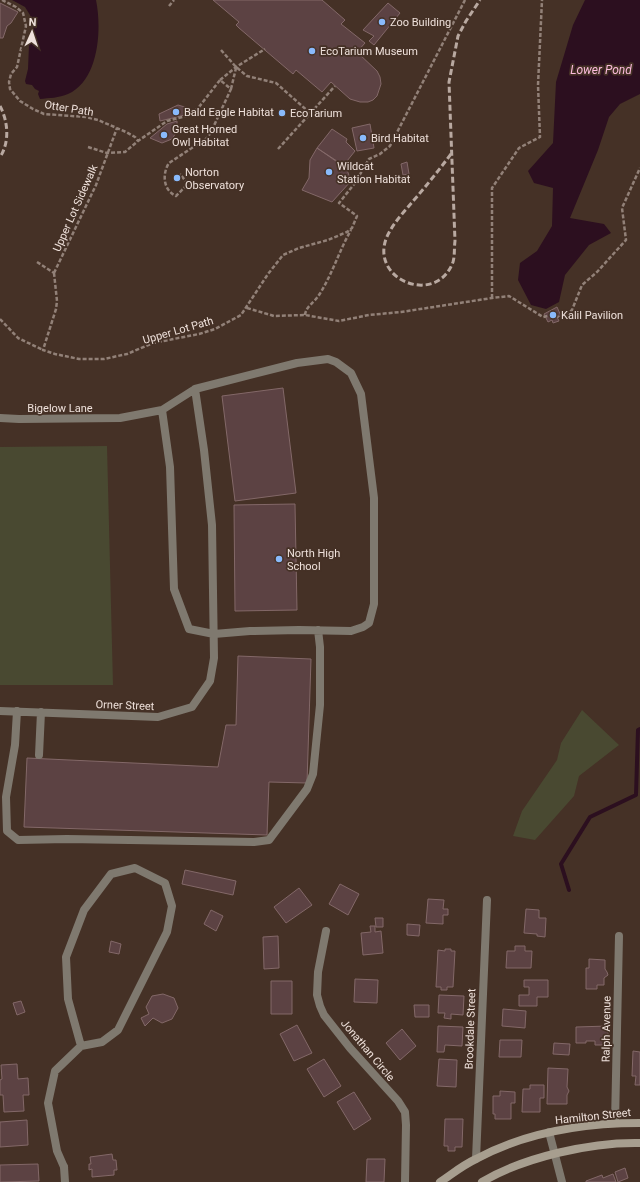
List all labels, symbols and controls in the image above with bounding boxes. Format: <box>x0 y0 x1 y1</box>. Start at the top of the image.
north arrow <box>12 12 52 52</box>
text: N <box>28 16 37 29</box>
place label: Zoo Building <box>390 16 451 29</box>
marker: Zoo Building <box>377 17 387 27</box>
place label: EcoTarium Museum <box>320 45 418 58</box>
marker: EcoTarium Museum <box>307 46 317 56</box>
water label: Lower Pond <box>570 63 632 77</box>
street label: Otter Path <box>43 98 94 119</box>
place label: Bald Eagle Habitat <box>184 106 274 119</box>
marker: Bald Eagle Habitat <box>171 107 181 117</box>
place label: EcoTarium <box>290 107 342 120</box>
marker: EcoTarium <box>277 108 287 118</box>
place label: Great Horned Owl Habitat <box>172 123 237 149</box>
marker: Great Horned Owl Habitat <box>159 130 169 140</box>
place label: Bird Habitat <box>371 132 429 145</box>
marker: Bird Habitat <box>358 133 368 143</box>
place label: Wildcat Station Habitat <box>337 160 411 186</box>
street label: Upper Lot Sidewalk <box>50 162 101 254</box>
place label: Norton Observatory <box>185 166 245 192</box>
marker: Wildcat Station Habitat <box>324 167 334 177</box>
marker: Norton Observatory <box>172 173 182 183</box>
place label: Kalil Pavilion <box>561 309 623 322</box>
marker: Kalil Pavilion <box>548 310 558 320</box>
street label: Upper Lot Path <box>141 314 215 347</box>
street label: Bigelow Lane <box>27 402 93 415</box>
place label: North High School <box>287 547 340 573</box>
marker: North High School <box>274 554 284 564</box>
street label: Orner Street <box>95 698 155 713</box>
street label: Brookdale Street <box>463 988 478 1070</box>
street label: Ralph Avenue <box>599 996 614 1062</box>
street label: Jonathan Circle <box>338 1017 397 1084</box>
street label: Hamilton Street <box>554 1106 632 1127</box>

